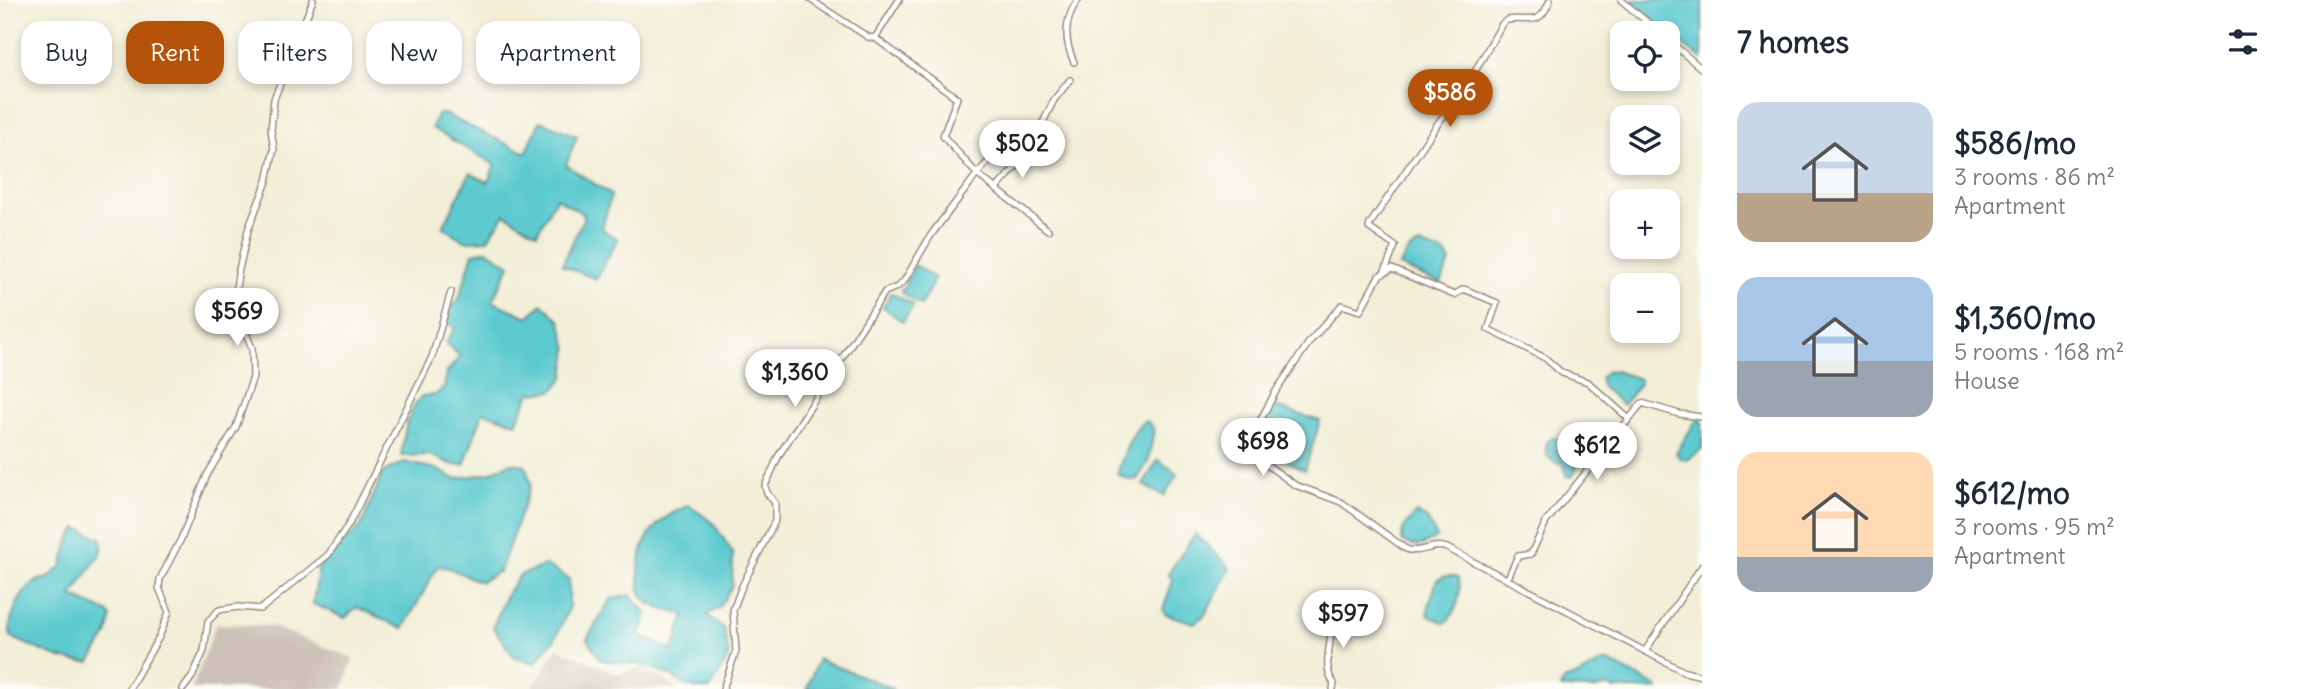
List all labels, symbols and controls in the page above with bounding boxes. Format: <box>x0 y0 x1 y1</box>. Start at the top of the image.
chip: Buy <box>21 21 112 84</box>
chip: Rent <box>126 21 224 84</box>
chip: Filters <box>238 21 352 84</box>
chip: New <box>366 21 462 84</box>
chip: Apartment <box>476 21 640 84</box>
map controls <box>1610 21 1680 343</box>
button: locate <box>1610 21 1680 91</box>
text: 7 homes <box>1737 23 1849 61</box>
icon: filters <box>2224 23 2262 61</box>
pin: $586 <box>1409 69 1491 129</box>
text: $586 <box>1424 77 1476 106</box>
button: layers <box>1610 105 1680 175</box>
pin: $502 <box>981 120 1063 180</box>
text: $586/mo <box>1954 124 2076 162</box>
text: $502 <box>995 128 1049 157</box>
icon: home <box>1793 130 1877 214</box>
text: 3 rooms · 86 m² <box>1954 162 2115 191</box>
button: + <box>1610 189 1680 259</box>
text: Apartment <box>1954 191 2066 220</box>
button: − <box>1610 273 1680 343</box>
pin: $569 <box>196 288 278 348</box>
text: $569 <box>211 296 263 325</box>
text: $1,360/mo <box>1954 299 2096 337</box>
icon: home <box>1793 305 1877 389</box>
text: 5 rooms · 168 m² <box>1954 337 2124 366</box>
pin: $1,360 <box>738 350 852 409</box>
text: $1,360 <box>761 357 829 386</box>
text: House <box>1954 366 2020 395</box>
pin: $698 <box>1222 419 1304 478</box>
pin: $612 <box>1556 422 1638 482</box>
text: $698 <box>1237 426 1289 455</box>
text: $612 <box>1573 430 1621 459</box>
text: $612/mo <box>1954 474 2070 512</box>
icon: home <box>1793 480 1877 564</box>
text: 3 rooms · 95 m² <box>1954 512 2115 541</box>
text: Apartment <box>1954 541 2066 570</box>
pin: $597 <box>1302 590 1384 650</box>
text: $597 <box>1318 598 1368 627</box>

